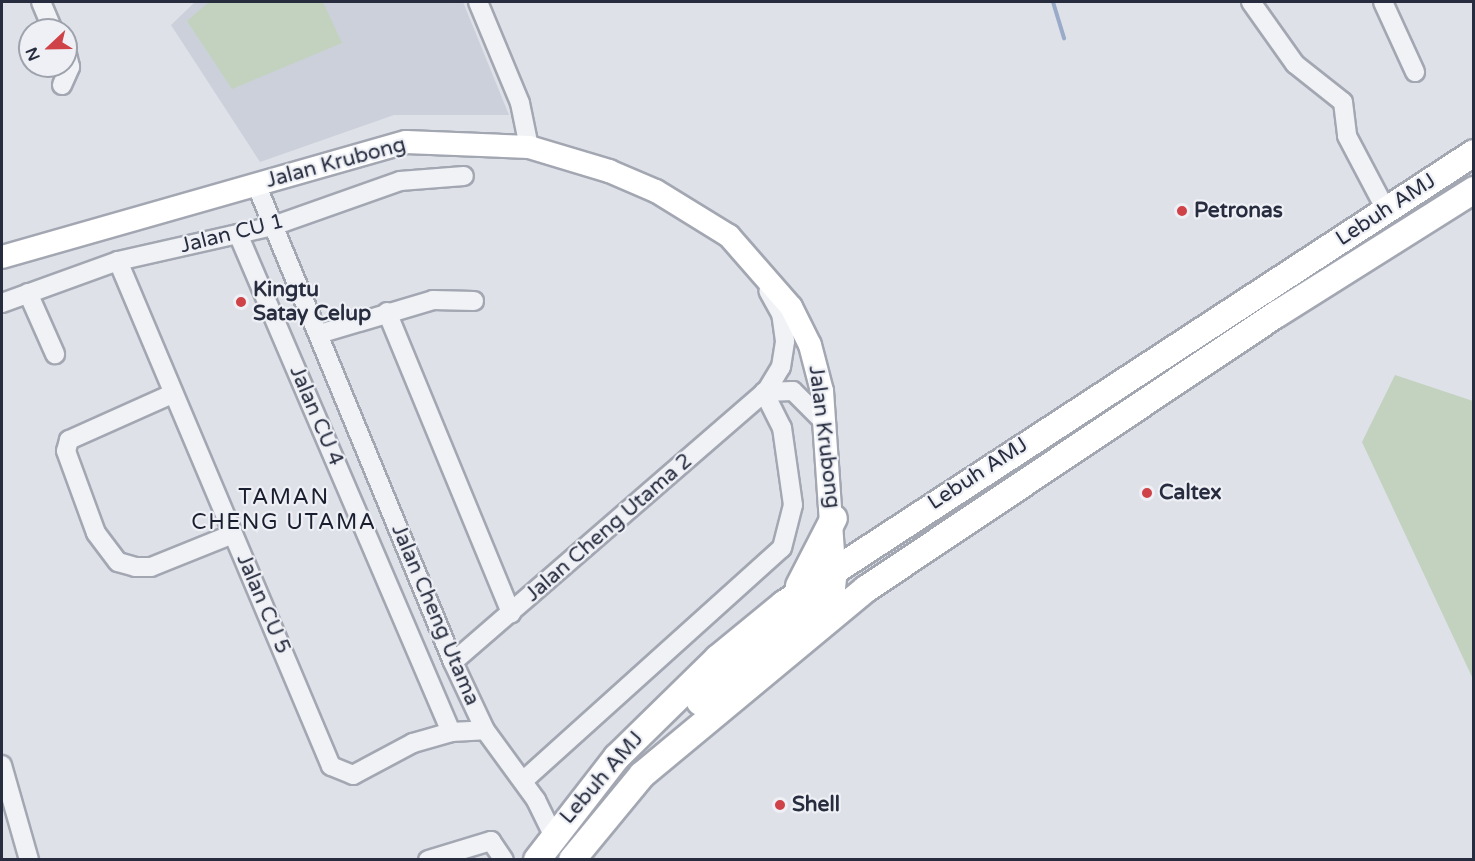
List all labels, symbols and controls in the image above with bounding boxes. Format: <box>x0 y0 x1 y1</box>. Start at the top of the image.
north arrow <box>18 18 78 78</box>
text: N <box>21 44 45 64</box>
street label: Jalan Krubong <box>263 132 409 194</box>
street label: Lebuh AMJ <box>1331 168 1441 252</box>
place label: Petronas <box>1194 198 1283 224</box>
marker: Petronas <box>1175 204 1189 218</box>
street label: Jalan CU 1 <box>178 209 286 259</box>
place label: Kingtu Satay Celup <box>253 277 371 327</box>
marker: Kingtu Satay Celup <box>234 295 248 309</box>
street label: Jalan CU 4 <box>284 362 348 470</box>
street label: Jalan Krubong <box>803 364 845 510</box>
street label: Lebuh AMJ <box>923 432 1033 516</box>
street label: Jalan Cheng Utama 2 <box>520 449 698 607</box>
place label: Caltex <box>1159 480 1222 506</box>
district label: TAMAN CHENG UTAMA <box>191 484 377 536</box>
marker: Caltex <box>1140 486 1154 500</box>
street label: Jalan Cheng Utama <box>385 521 485 709</box>
street label: Jalan CU 5 <box>231 550 295 658</box>
street label: Lebuh AMJ <box>555 727 649 829</box>
place label: Shell <box>792 792 840 818</box>
marker: Shell <box>773 798 787 812</box>

